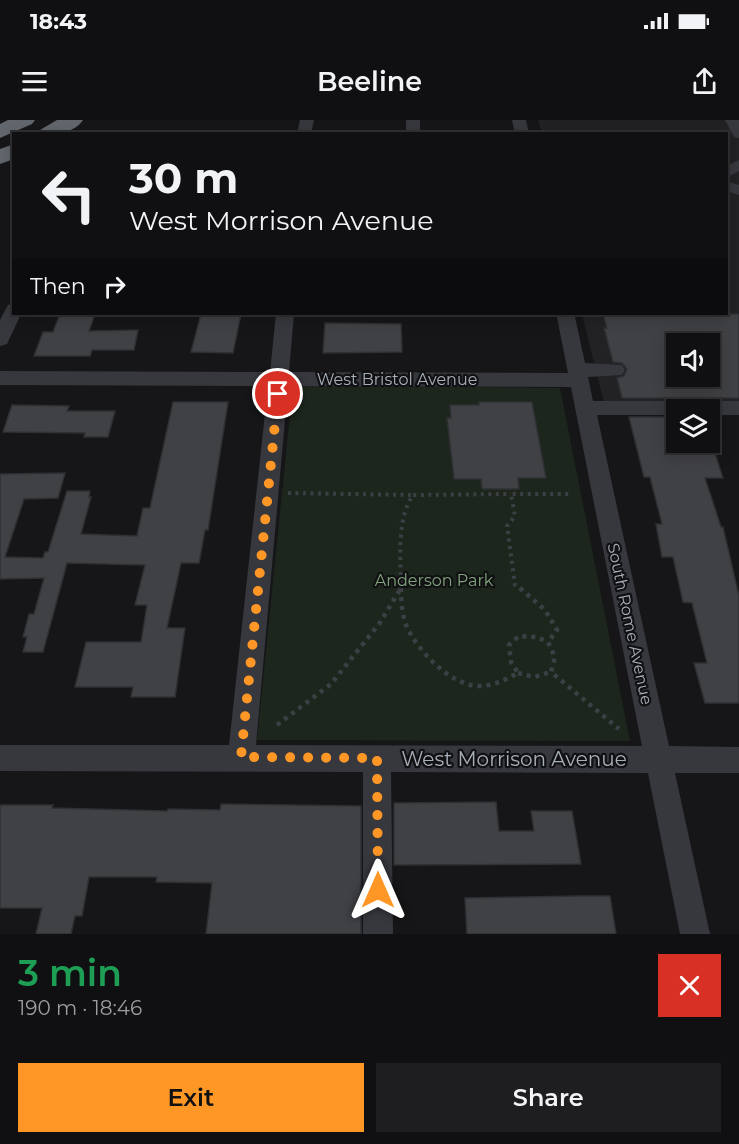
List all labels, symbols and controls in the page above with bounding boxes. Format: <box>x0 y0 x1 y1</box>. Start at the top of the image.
text: 18:43 <box>30 8 87 35</box>
icon: menu <box>18 65 51 98</box>
text: Beeline <box>317 65 422 98</box>
icon: share <box>688 65 721 98</box>
text: 30 m <box>129 152 238 204</box>
icon: left <box>30 156 108 234</box>
text: West Morrison Avenue <box>129 204 434 237</box>
icon: right <box>98 270 131 303</box>
text: Then <box>30 273 86 300</box>
map controls <box>666 333 720 453</box>
button: sound <box>666 333 720 387</box>
pin <box>252 368 303 419</box>
street label: West Bristol Avenue <box>317 370 477 389</box>
icon: arrive <box>261 377 294 410</box>
button: layers <box>666 399 720 453</box>
street label: South Rome Avenue <box>604 541 656 707</box>
park label: Anderson Park <box>375 571 494 590</box>
street label: West Morrison Avenue <box>401 747 627 771</box>
position arrow <box>346 858 410 922</box>
text: 3 min <box>18 951 122 995</box>
button: close <box>658 954 721 1017</box>
text: 190 m · 18:46 <box>18 996 142 1020</box>
button: Exit <box>18 1063 364 1132</box>
button: Share <box>376 1063 721 1132</box>

